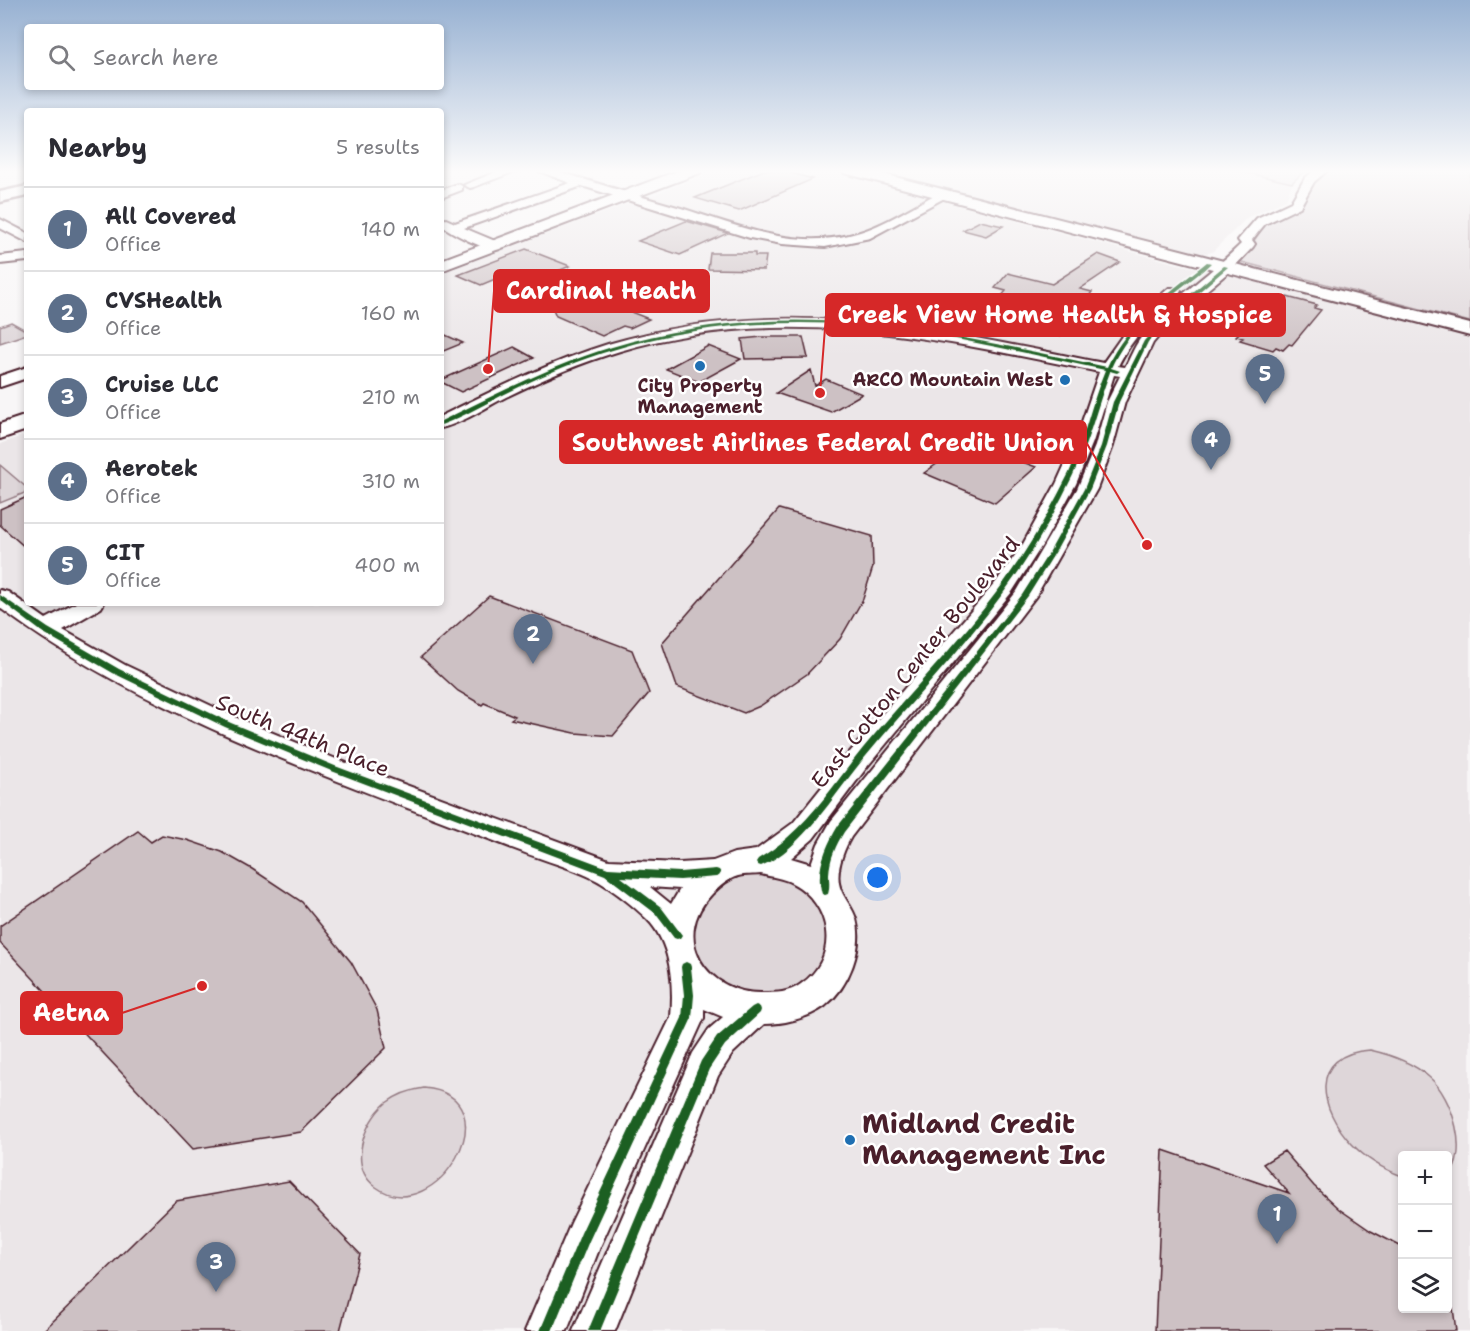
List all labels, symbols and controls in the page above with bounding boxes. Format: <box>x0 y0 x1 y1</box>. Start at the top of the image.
search box <box>24 24 444 90</box>
icon: search <box>45 41 78 74</box>
text: Search here <box>93 43 219 72</box>
text: Nearby <box>48 130 147 165</box>
text: 5 results <box>336 134 420 160</box>
text: All Covered <box>105 202 236 231</box>
text: 1 <box>63 216 72 242</box>
text: 140 m <box>361 216 420 242</box>
text: Office <box>105 231 161 257</box>
callout: Cardinal Heath <box>494 270 709 312</box>
text: Cardinal Heath <box>506 275 696 307</box>
text: CVSHealth <box>105 286 223 315</box>
callout: Creek View Home Health & Hospice <box>826 294 1285 336</box>
text: Creek View Home Health & Hospice <box>837 299 1273 331</box>
text: 2 <box>61 300 75 326</box>
text: 160 m <box>361 300 420 326</box>
text: Office <box>105 315 161 341</box>
pin: 5 <box>1246 354 1284 404</box>
marker: City Property Management <box>693 359 707 373</box>
place label: ARCO Mountain West <box>853 368 1053 392</box>
text: Cruise LLC <box>105 370 219 399</box>
marker: ARCO Mountain West <box>1058 373 1072 387</box>
place label: City Property Management <box>637 374 763 419</box>
text: 3 <box>61 384 75 410</box>
text: 210 m <box>361 384 420 410</box>
text: Office <box>105 399 161 425</box>
pin: 4 <box>1192 420 1230 470</box>
callout: Southwest Airlines Federal Credit Union <box>560 421 1086 463</box>
text: Southwest Airlines Federal Credit Union <box>572 427 1074 459</box>
text: Aerotek <box>105 454 198 483</box>
text: 4 <box>61 468 75 494</box>
text: 310 m <box>361 468 420 494</box>
text: Office <box>105 483 161 509</box>
street label: East Cotton Center Boulevard <box>805 530 1026 794</box>
text: CIT <box>105 538 145 567</box>
text: 5 <box>61 552 74 578</box>
text: 400 m <box>354 552 420 578</box>
text: Office <box>105 567 161 593</box>
pin: 2 <box>514 614 552 664</box>
street label: South 44th Place <box>212 687 394 784</box>
your location <box>863 863 892 892</box>
callout: Aetna <box>21 992 122 1034</box>
text: Aetna <box>33 997 110 1029</box>
place label: Midland Credit Management Inc <box>862 1105 1106 1173</box>
marker: Midland Credit Management Inc <box>843 1133 857 1147</box>
map controls <box>1398 1151 1452 1313</box>
button: + <box>1398 1151 1452 1205</box>
pin: 1 <box>1258 1194 1296 1244</box>
button: − <box>1398 1205 1452 1259</box>
pin: 3 <box>196 1242 236 1292</box>
button: layers <box>1398 1259 1452 1313</box>

